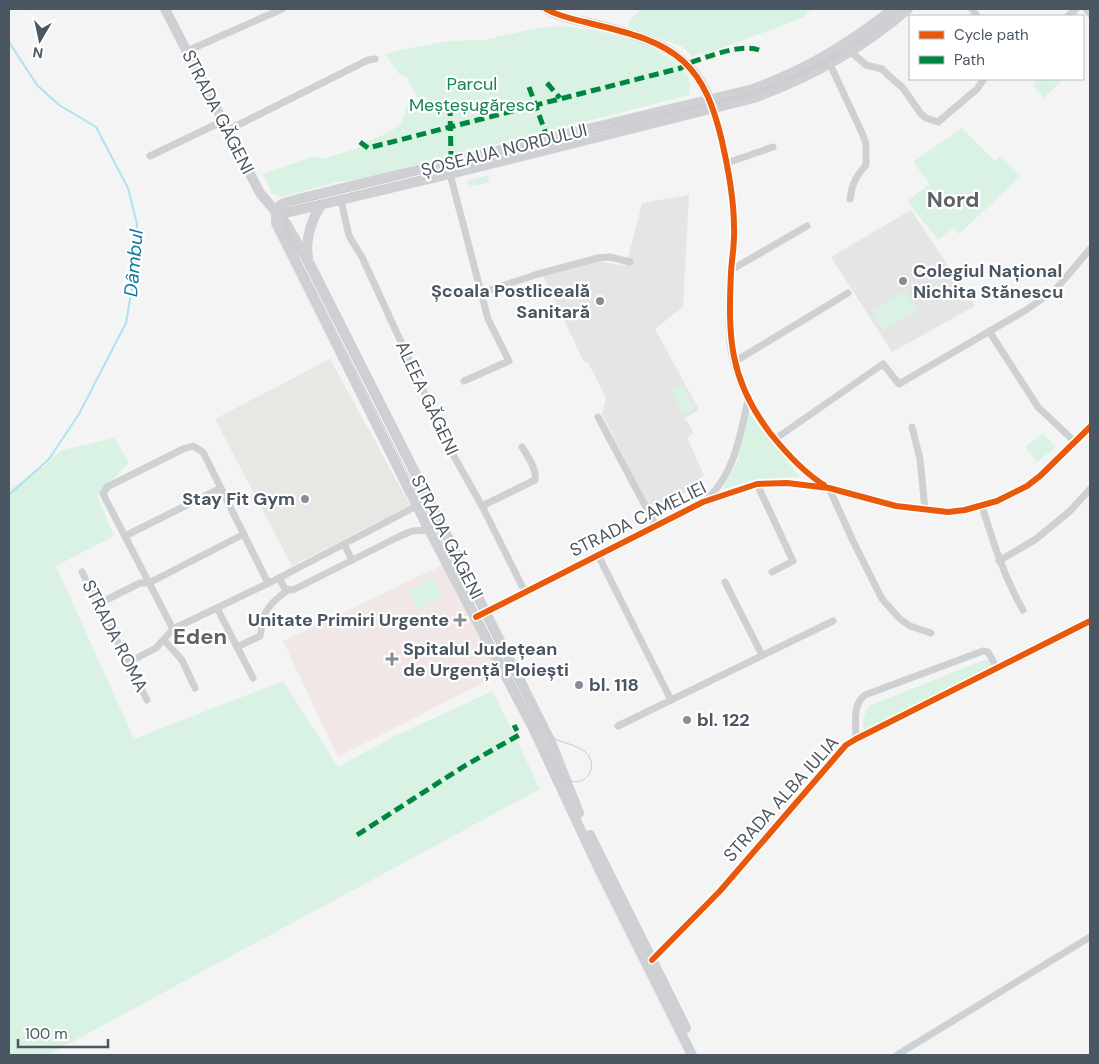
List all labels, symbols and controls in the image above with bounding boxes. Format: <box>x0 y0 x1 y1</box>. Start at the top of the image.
north arrow <box>15 15 65 65</box>
legend <box>909 15 1084 80</box>
text: Cycle path <box>954 25 1029 45</box>
text: N <box>32 43 44 63</box>
street label: STRADA GĂGENI <box>176 46 260 178</box>
text: Path <box>954 50 985 70</box>
park label: Parcul Meșteșugăresc <box>409 72 535 117</box>
street label: ȘOSEAUA NORDULUI <box>418 118 590 182</box>
district label: Nord <box>927 185 979 214</box>
water label: Dâmbul <box>118 228 149 298</box>
place label: Colegiul Național Nichita Stănescu <box>913 259 1063 304</box>
marker: Colegiul Național Nichita Stănescu <box>897 275 909 287</box>
place label: Școala Postliceală Sanitară <box>431 279 590 324</box>
marker: Școala Postliceală Sanitară <box>594 295 606 307</box>
street label: ALEEA GĂGENI <box>390 337 464 459</box>
street label: STRADA GĂGENI <box>405 471 489 603</box>
street label: STRADA CAMELIEI <box>566 476 710 562</box>
place label: Stay Fit Gym <box>182 487 295 511</box>
marker: Stay Fit Gym <box>299 493 311 505</box>
street label: STRADA ROMA <box>76 576 154 696</box>
place label: Unitate Primiri Urgente <box>248 608 449 632</box>
marker: Unitate Primiri Urgente <box>453 613 467 627</box>
district label: Eden <box>173 622 227 651</box>
place label: Spitalul Județean de Urgență Ploiești <box>403 637 569 682</box>
marker: Spitalul Județean de Urgență Ploiești <box>385 652 399 666</box>
place label: bl. 118 <box>589 673 639 697</box>
marker: bl. 118 <box>573 679 585 691</box>
place label: bl. 122 <box>697 708 750 732</box>
marker: bl. 122 <box>681 714 693 726</box>
street label: STRADA ALBA IULIA <box>718 731 844 867</box>
scale bar <box>18 1016 108 1048</box>
text: 100 m <box>25 1024 68 1044</box>

